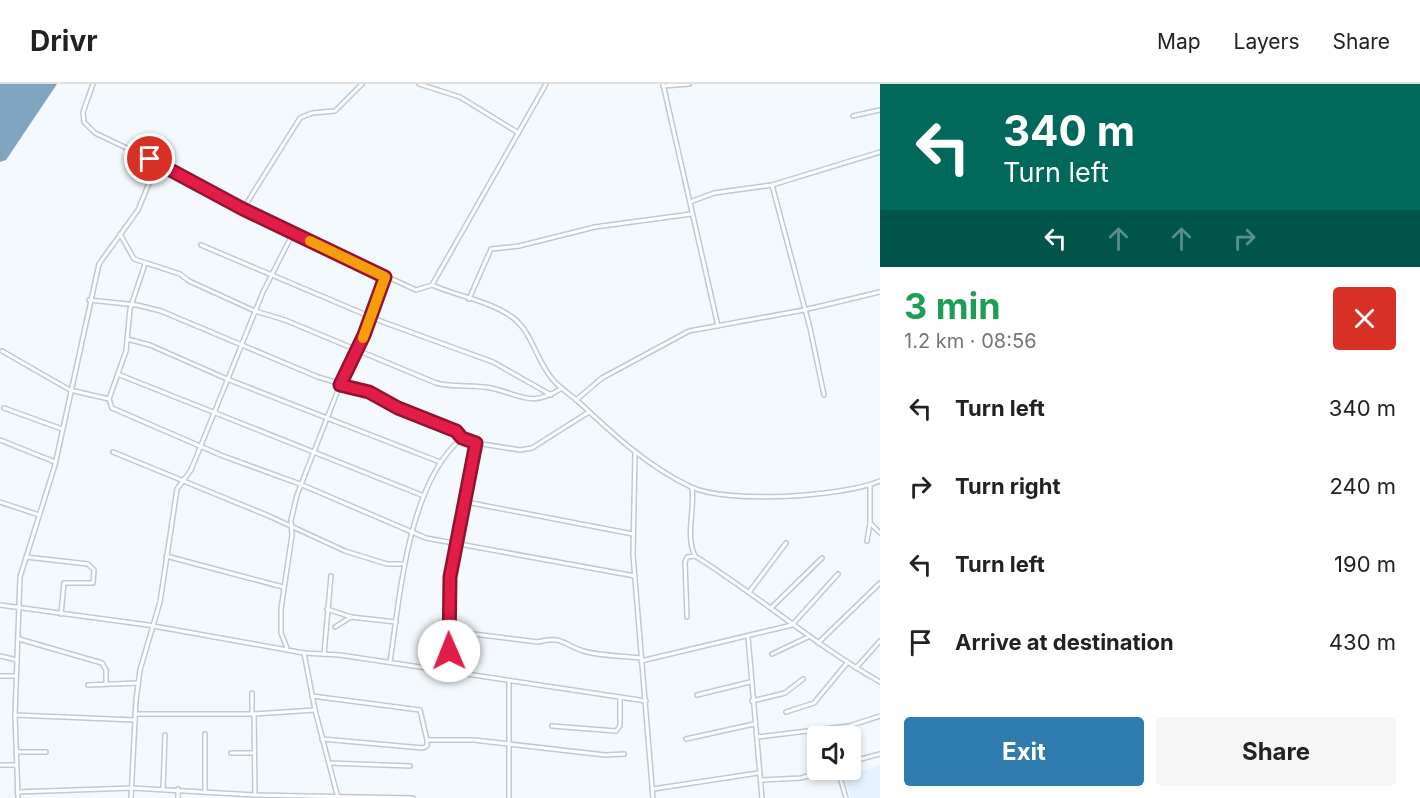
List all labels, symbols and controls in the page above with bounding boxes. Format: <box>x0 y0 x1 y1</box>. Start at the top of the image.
text: Drivr <box>30 24 98 58</box>
text: Map <box>1157 29 1201 54</box>
text: Layers <box>1234 29 1300 54</box>
text: Share <box>1333 29 1390 54</box>
text: 340 m <box>1003 105 1135 156</box>
icon: left <box>904 108 982 186</box>
pin <box>124 133 175 184</box>
icon: arrive <box>133 142 166 175</box>
text: Turn left <box>1003 156 1109 189</box>
icon: left <box>1039 222 1072 255</box>
icon: ahead <box>1102 222 1135 255</box>
icon: ahead <box>1165 222 1198 255</box>
icon: right <box>1228 222 1261 255</box>
text: 3 min <box>904 284 1001 328</box>
button: close <box>1333 287 1396 350</box>
text: 1.2 km · 08:56 <box>904 329 1037 353</box>
icon: left <box>904 392 937 425</box>
text: Turn left <box>955 395 1045 421</box>
text: 340 m <box>1329 395 1396 421</box>
icon: right <box>904 470 937 503</box>
text: Turn right <box>955 473 1061 499</box>
text: 240 m <box>1329 473 1396 499</box>
icon: left <box>904 548 937 581</box>
text: Turn left <box>955 551 1045 577</box>
text: 190 m <box>1334 551 1396 577</box>
position arrow <box>417 619 481 683</box>
icon: arrive <box>904 626 937 659</box>
text: Arrive at destination <box>955 629 1174 655</box>
text: 430 m <box>1329 629 1396 655</box>
button: Exit <box>904 717 1144 786</box>
button: Share <box>1156 717 1396 786</box>
map controls <box>807 726 861 780</box>
button: sound <box>807 726 861 780</box>

